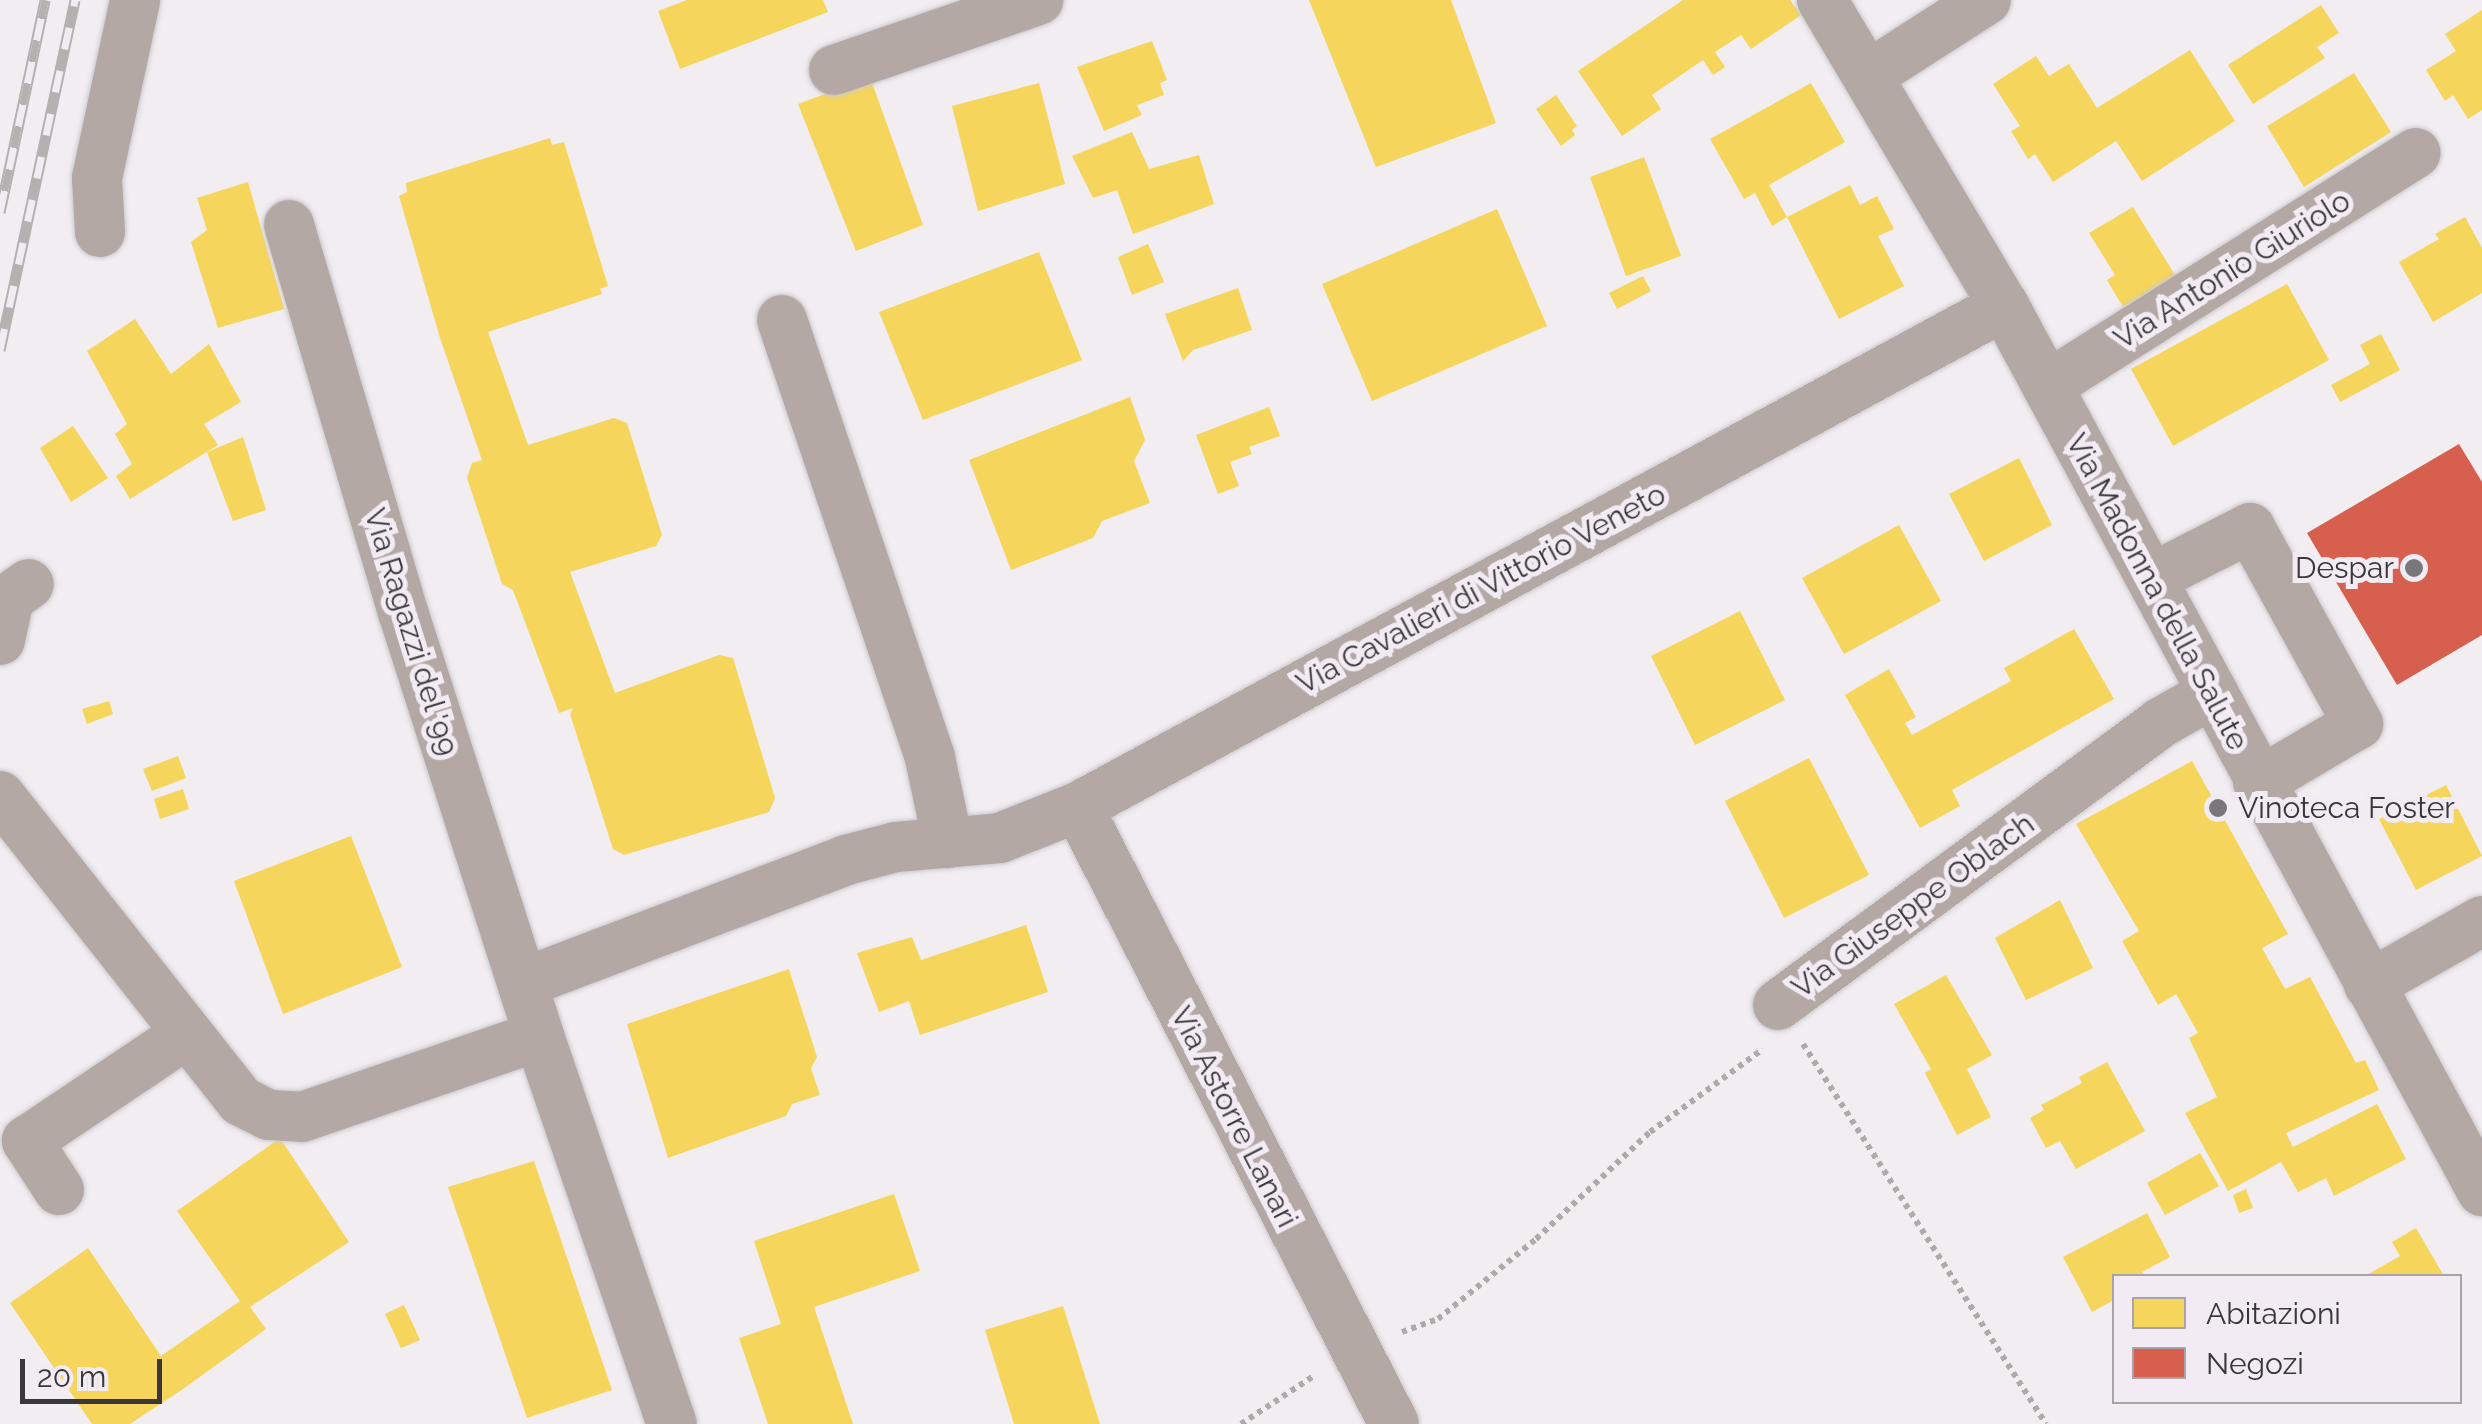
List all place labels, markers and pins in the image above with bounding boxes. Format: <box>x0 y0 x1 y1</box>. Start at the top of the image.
place label: Despar <box>2295 550 2394 586</box>
marker: Despar <box>2403 557 2425 579</box>
place label: Vinoteca Foster <box>2238 790 2455 826</box>
marker: Vinoteca Foster <box>2207 797 2229 819</box>

